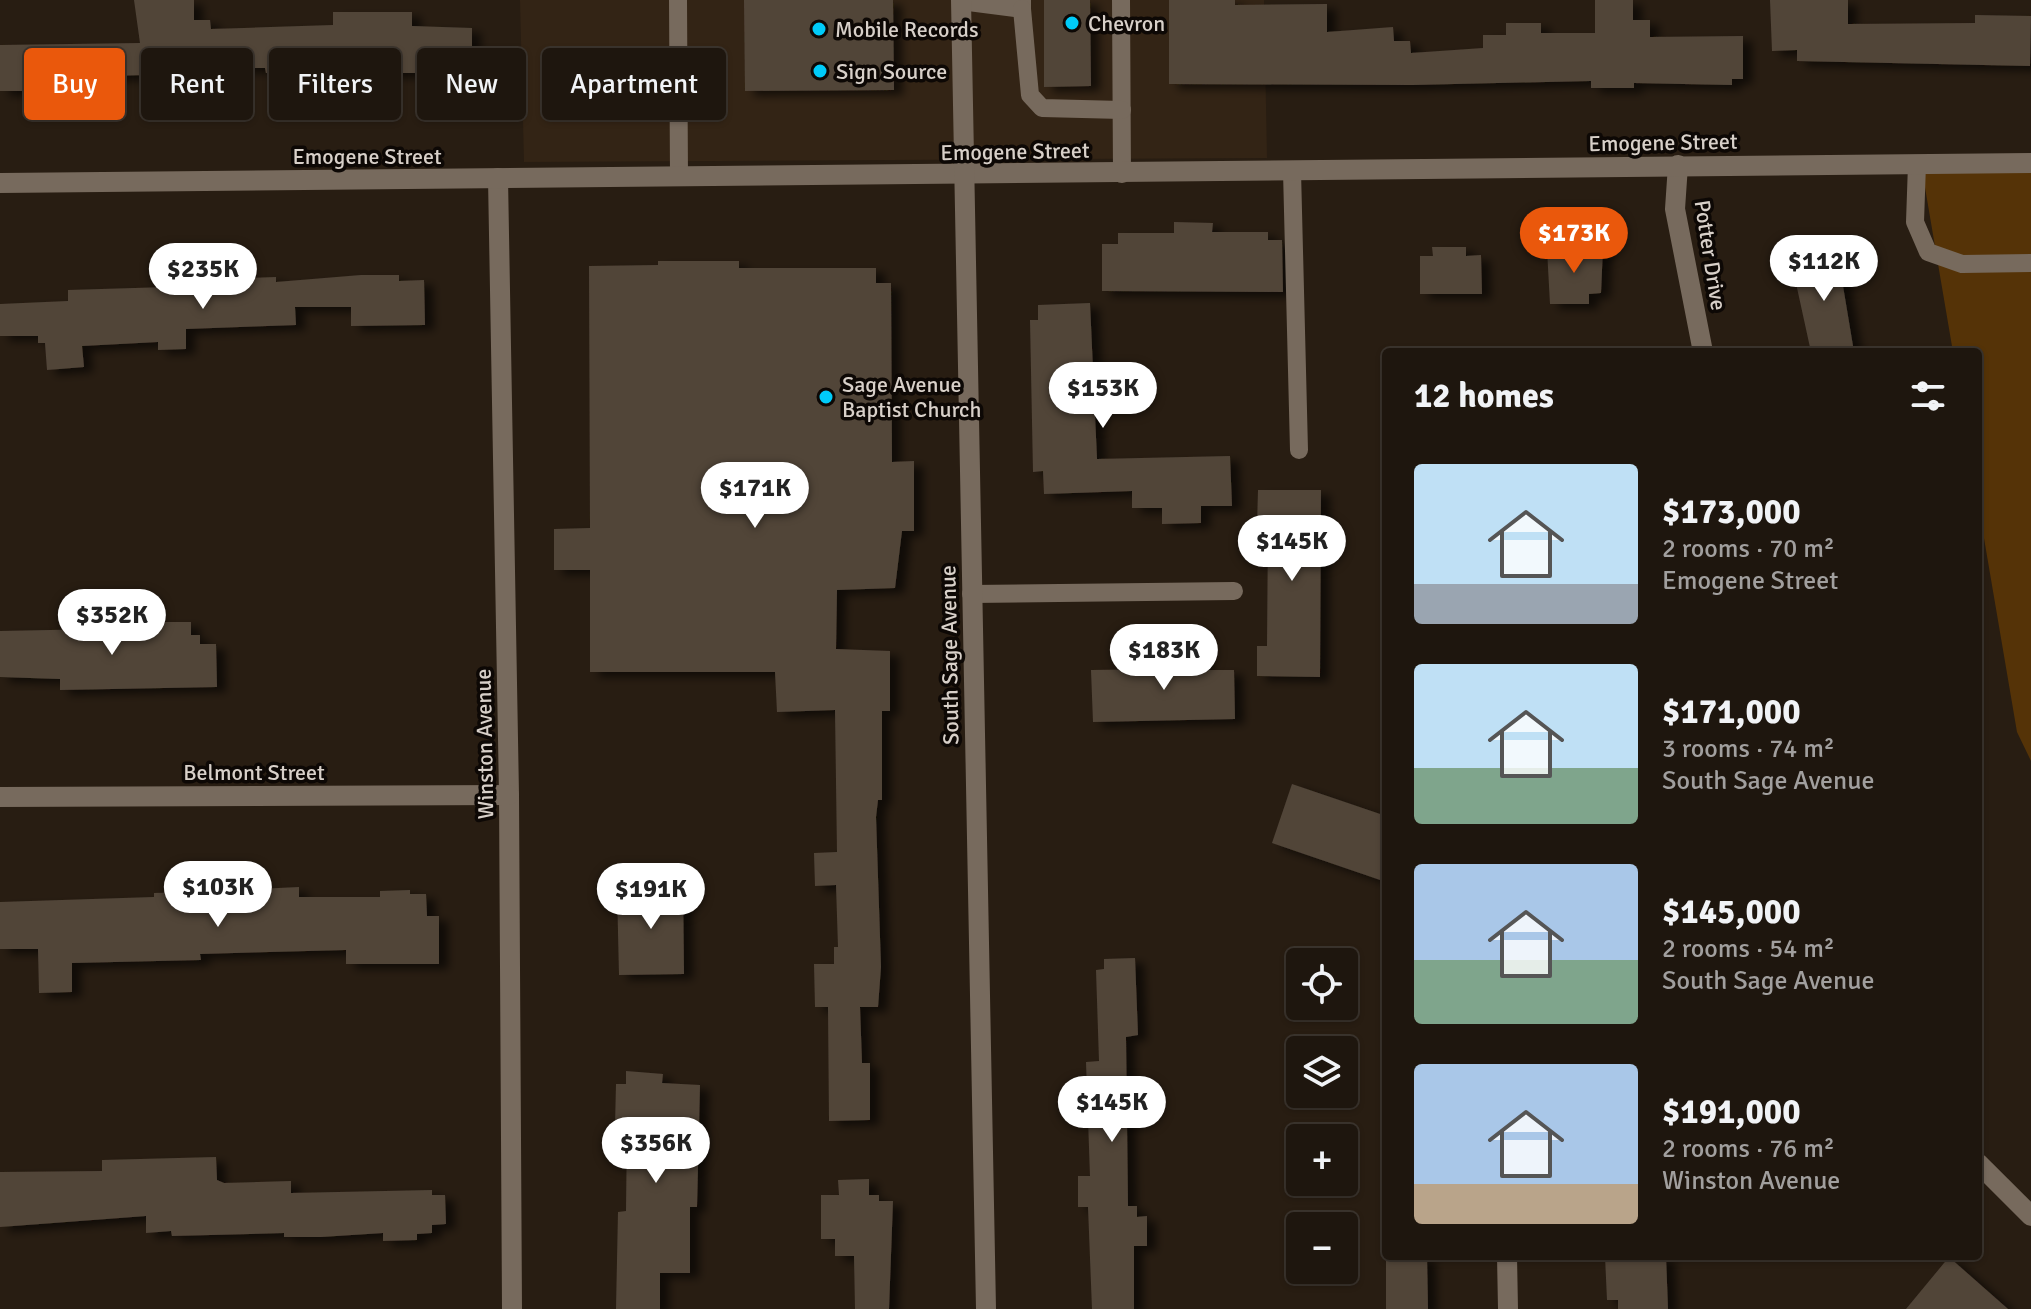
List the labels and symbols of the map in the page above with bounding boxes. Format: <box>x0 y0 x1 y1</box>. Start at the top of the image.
place label: Chevron <box>1088 10 1165 37</box>
marker: Chevron <box>1063 14 1081 32</box>
place label: Mobile Records <box>835 16 979 43</box>
marker: Mobile Records <box>810 20 828 38</box>
place label: Sign Source <box>836 58 947 85</box>
marker: Sign Source <box>811 62 829 80</box>
street label: Emogene Street <box>1588 128 1738 157</box>
street label: Emogene Street <box>940 137 1090 166</box>
street label: Emogene Street <box>292 143 442 170</box>
street label: Potter Drive <box>1688 198 1733 312</box>
pin: $173K <box>1518 207 1630 275</box>
pin: $112K <box>1768 235 1880 303</box>
pin: $235K <box>147 243 259 311</box>
pin: $153K <box>1047 362 1159 430</box>
place label: Sage Avenue Baptist Church <box>842 371 981 423</box>
marker: Sage Avenue Baptist Church <box>817 388 835 406</box>
pin: $171K <box>699 462 811 530</box>
pin: $145K <box>1236 515 1348 583</box>
street label: South Sage Avenue <box>934 565 965 745</box>
pin: $352K <box>56 589 168 657</box>
pin: $183K <box>1108 624 1220 692</box>
street label: Winston Avenue <box>470 668 499 820</box>
street label: Belmont Street <box>183 759 325 786</box>
pin: $103K <box>162 861 274 929</box>
pin: $191K <box>595 863 707 931</box>
pin: $145K <box>1056 1076 1168 1144</box>
pin: $356K <box>600 1117 712 1185</box>

